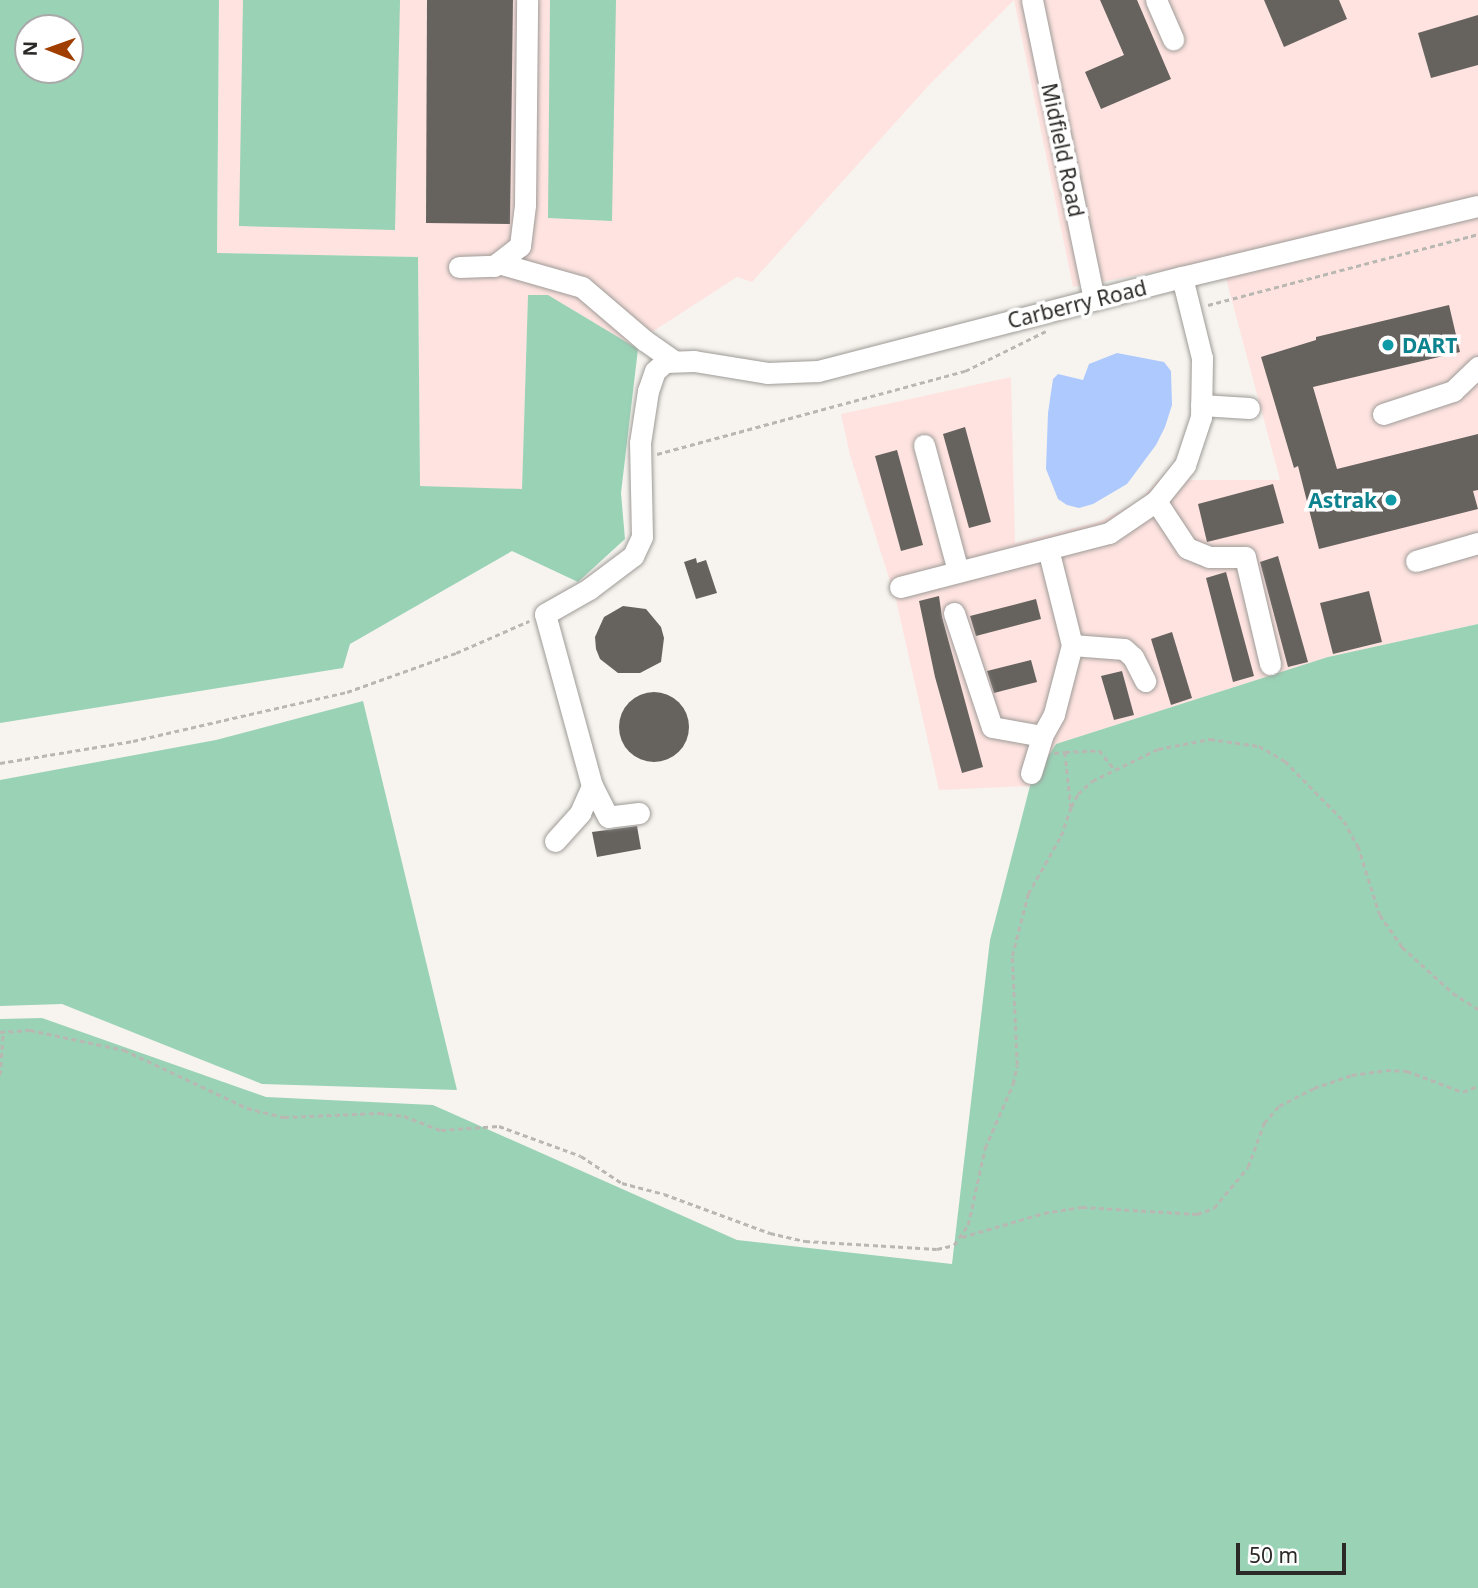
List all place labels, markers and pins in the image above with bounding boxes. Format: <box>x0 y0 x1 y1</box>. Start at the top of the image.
place label: DART <box>1402 332 1457 358</box>
marker: DART <box>1380 337 1396 353</box>
place label: Astrak <box>1308 487 1377 513</box>
marker: Astrak <box>1383 492 1399 508</box>

